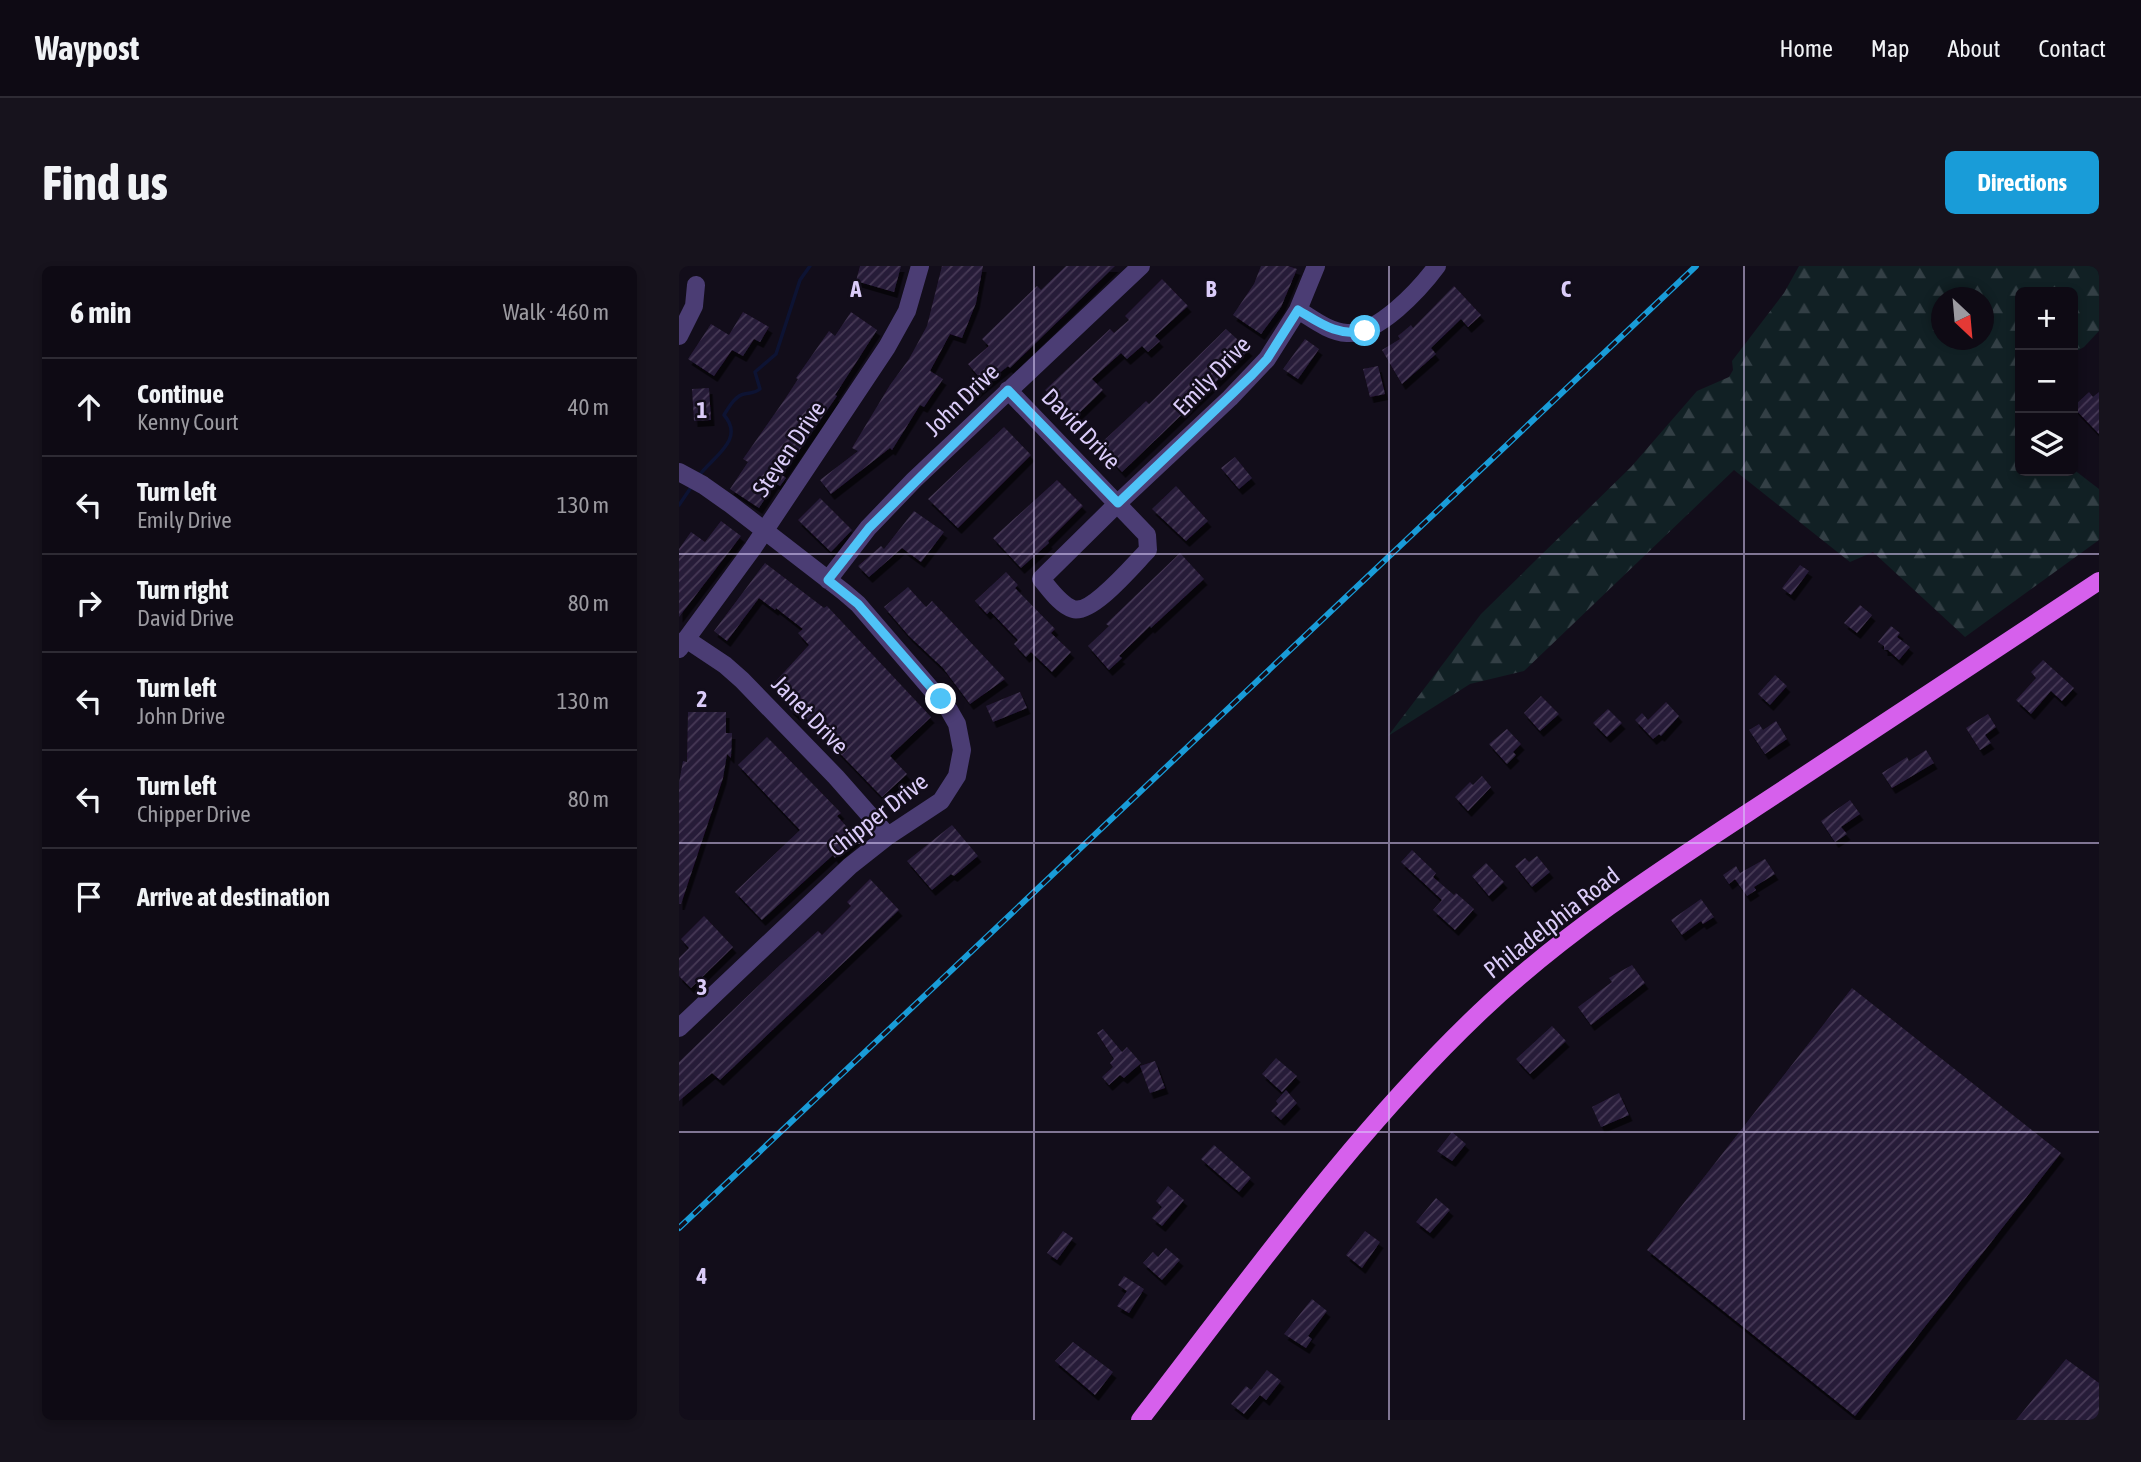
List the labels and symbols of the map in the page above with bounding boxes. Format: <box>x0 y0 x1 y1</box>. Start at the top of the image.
text: A <box>849 276 862 302</box>
text: B <box>1206 276 1217 302</box>
text: C <box>1561 276 1572 302</box>
north arrow <box>1931 287 1994 350</box>
route start <box>1349 315 1380 346</box>
street label: Emily Drive <box>1168 331 1256 421</box>
street label: John Drive <box>919 358 1004 441</box>
street label: David Drive <box>1036 383 1126 474</box>
street label: Steven Drive <box>747 396 830 502</box>
text: 1 <box>697 397 708 423</box>
street label: Janet Drive <box>767 670 854 759</box>
route end <box>925 683 956 714</box>
text: 2 <box>697 686 707 712</box>
street label: Chipper Drive <box>823 767 933 862</box>
street label: Philadelphia Road <box>1479 862 1625 984</box>
text: 3 <box>697 974 707 1000</box>
text: 4 <box>696 1263 708 1289</box>

